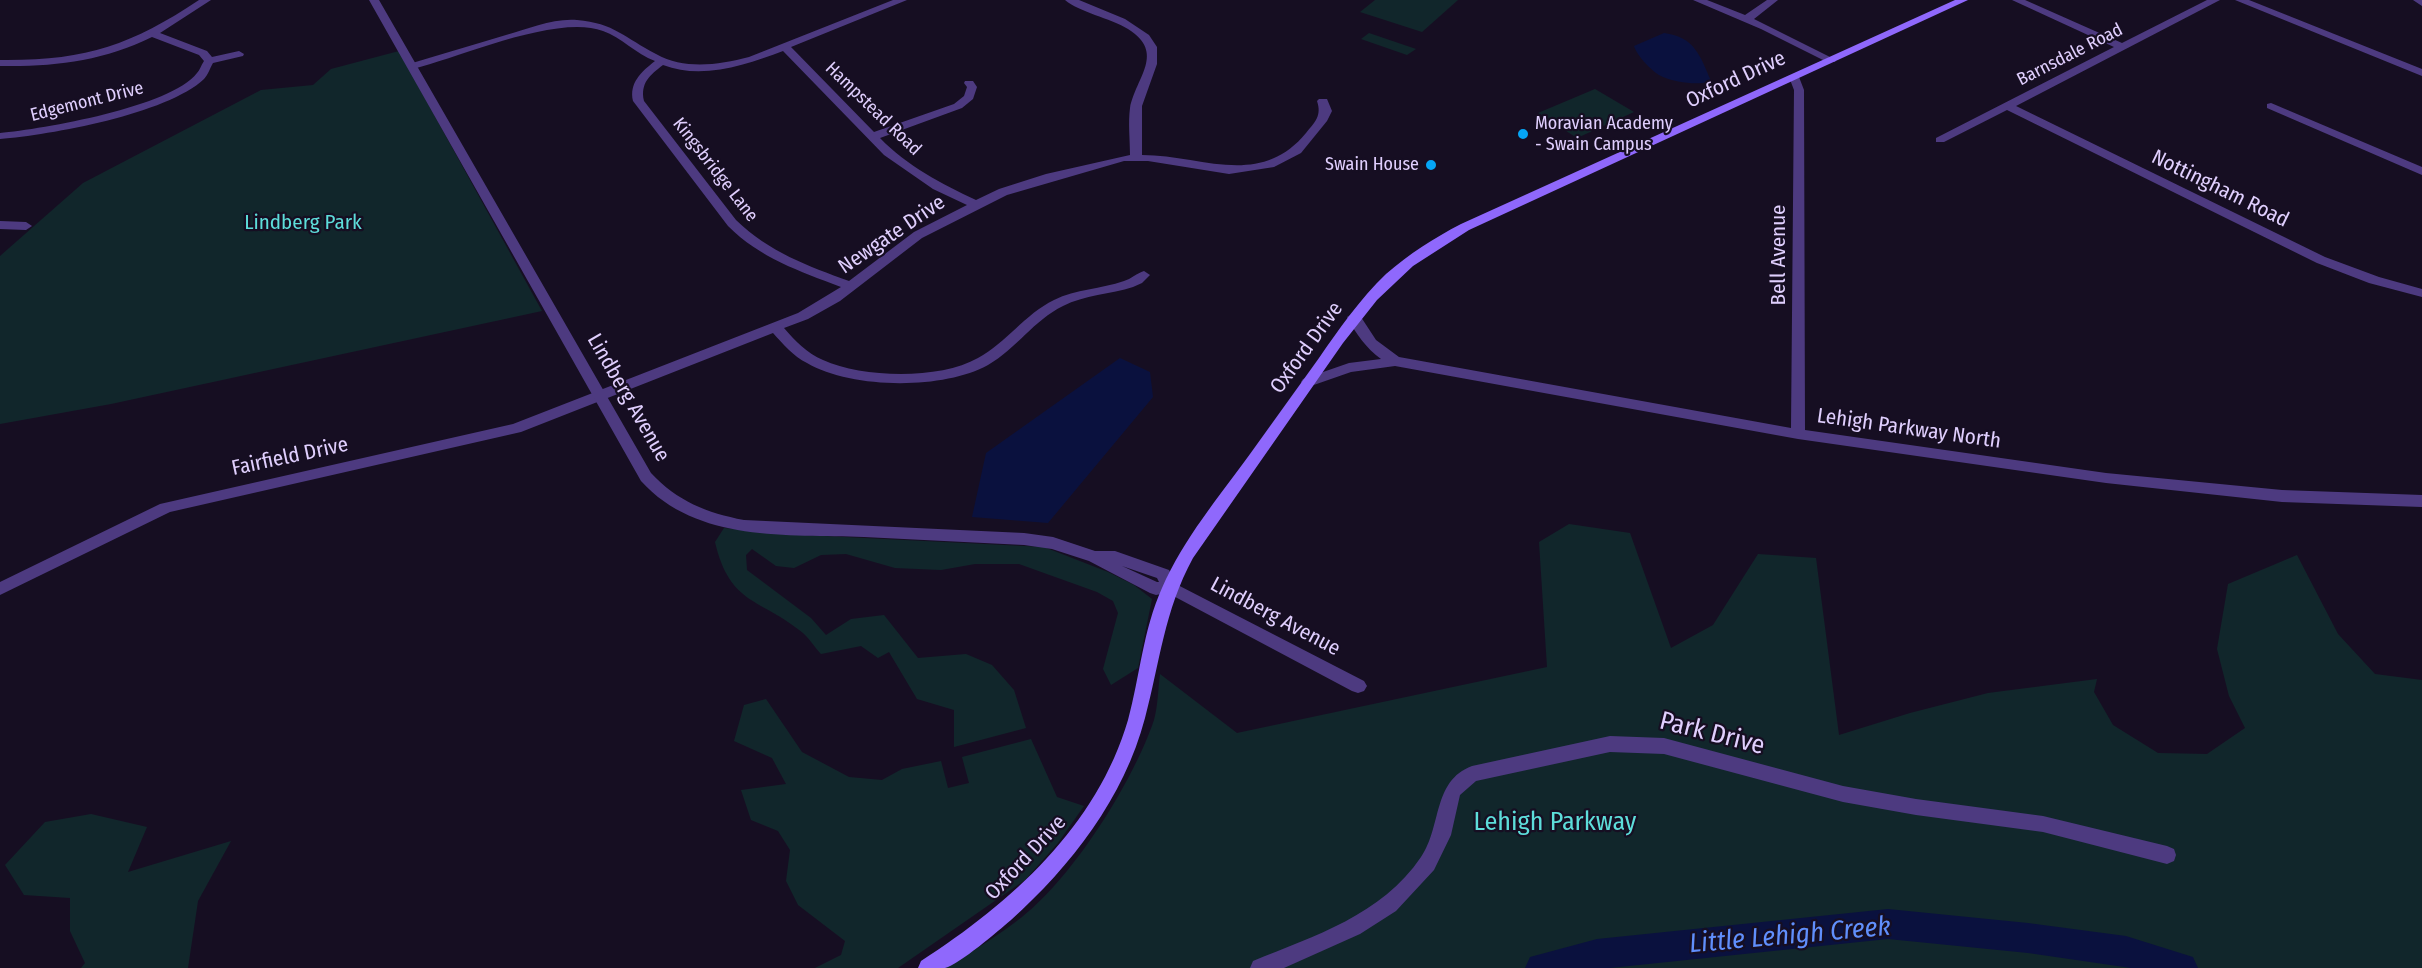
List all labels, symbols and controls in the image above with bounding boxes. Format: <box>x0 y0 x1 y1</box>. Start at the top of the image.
street label: Barnsdale Road <box>2014 19 2126 91</box>
street label: Oxford Drive <box>1682 46 1790 114</box>
street label: Hampstead Road <box>820 58 926 160</box>
street label: Edgemont Drive <box>28 78 146 126</box>
place label: Moravian Academy - Swain Campus <box>1535 113 1673 156</box>
street label: Kingsbridge Lane <box>668 114 762 226</box>
marker: Moravian Academy - Swain Campus <box>1516 127 1530 141</box>
street label: Nottingham Road <box>2147 145 2293 233</box>
place label: Swain House <box>1325 154 1419 176</box>
marker: Swain House <box>1424 158 1438 172</box>
street label: Newgate Drive <box>834 190 950 280</box>
street label: Bell Avenue <box>1766 205 1792 305</box>
park label: Lindberg Park <box>244 210 362 236</box>
street label: Oxford Drive <box>1265 297 1349 399</box>
street label: Lindberg Avenue <box>581 330 675 466</box>
street label: Lehigh Parkway North <box>1815 404 2003 454</box>
street label: Fairfield Drive <box>230 432 350 482</box>
street label: Lindberg Avenue <box>1206 572 1344 662</box>
street label: Park Drive <box>1656 706 1768 762</box>
park label: Lehigh Parkway <box>1474 807 1636 839</box>
street label: Oxford Drive <box>980 810 1072 906</box>
water label: Little Lehigh Creek <box>1688 911 1892 961</box>

